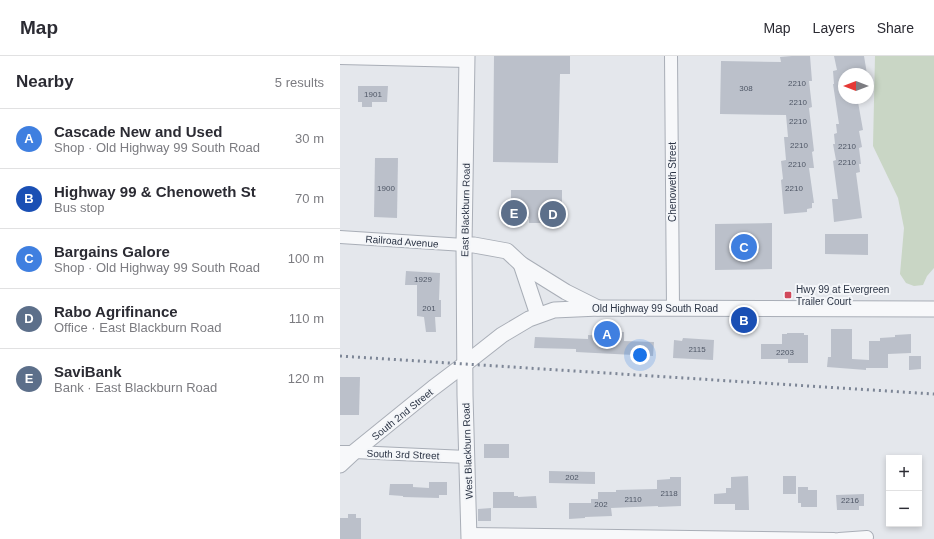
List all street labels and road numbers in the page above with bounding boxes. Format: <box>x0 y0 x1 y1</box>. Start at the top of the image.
street label: Chenoweth Street <box>667 142 678 222</box>
street label: East Blackburn Road <box>459 163 472 257</box>
street label: Railroad Avenue <box>365 233 439 250</box>
street label: Old Highway 99 South Road <box>592 303 718 314</box>
street label: South 2nd Street <box>370 386 435 442</box>
street label: West Blackburn Road <box>460 403 475 499</box>
street label: South 3rd Street <box>366 448 440 461</box>

